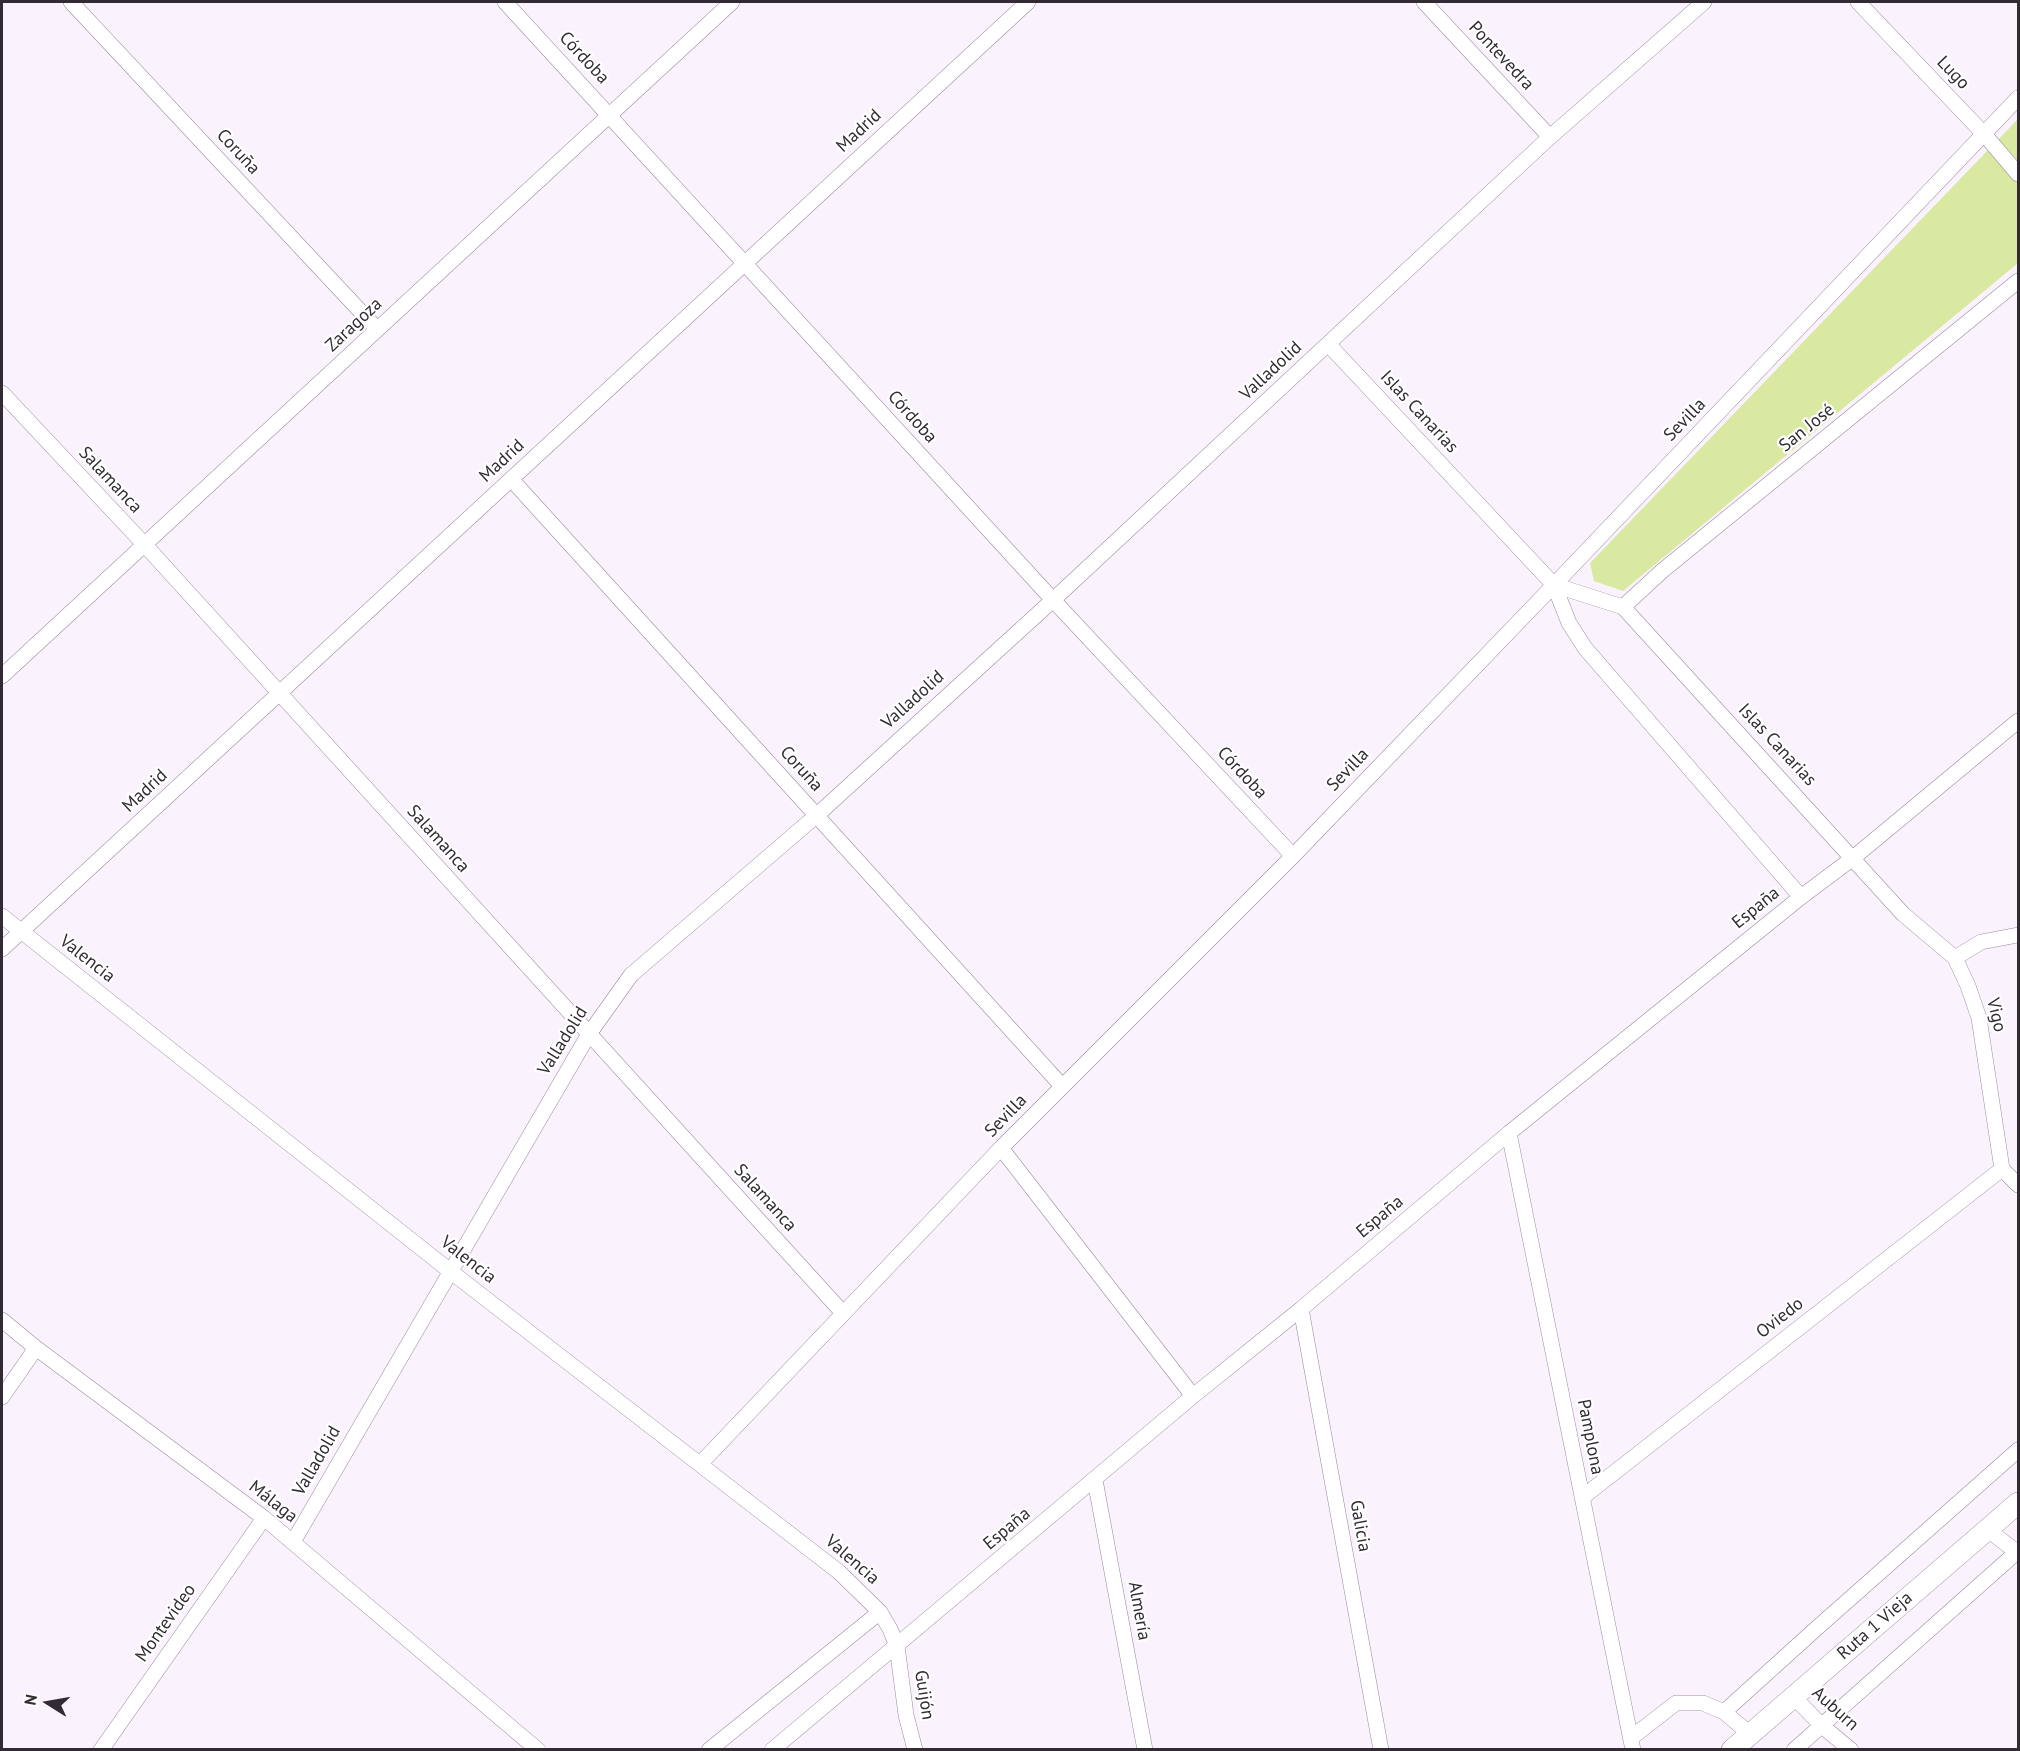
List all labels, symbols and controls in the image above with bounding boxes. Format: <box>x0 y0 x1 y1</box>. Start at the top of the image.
street label: Pontevedra <box>1464 17 1538 95</box>
street label: Córdoba <box>554 27 614 89</box>
street label: Lugo <box>1932 52 1974 94</box>
street label: Madrid <box>832 105 886 157</box>
street label: Coruña <box>212 125 264 179</box>
street label: Zaragoza <box>321 293 387 357</box>
street label: Valladolid <box>1236 337 1306 405</box>
street label: Islas Canarias <box>1375 366 1463 458</box>
street label: Córdoba <box>883 386 941 448</box>
street label: Sevilla <box>1659 394 1711 446</box>
street label: San José <box>1775 399 1839 457</box>
street label: Madrid <box>475 435 529 487</box>
street label: Salamanca <box>74 442 146 518</box>
street label: Valladolid <box>877 666 949 734</box>
street label: Islas Canarias <box>1733 699 1821 791</box>
street label: Coruña <box>775 742 827 796</box>
street label: Córdoba <box>1212 742 1272 804</box>
street label: Sevilla <box>1322 744 1374 796</box>
street label: Madrid <box>118 765 172 817</box>
street label: Salamanca <box>402 801 474 877</box>
street label: España <box>1728 882 1784 934</box>
street label: Valencia <box>55 931 119 987</box>
street label: Vigo <box>1982 996 2010 1034</box>
street label: Valladolid <box>533 1003 593 1079</box>
street label: Sevilla <box>980 1090 1032 1142</box>
street label: Salamanca <box>729 1160 801 1236</box>
street label: España <box>1352 1191 1408 1243</box>
street label: Valencia <box>436 1232 500 1288</box>
street label: Oviedo <box>1752 1293 1808 1343</box>
street label: Pamplona <box>1572 1397 1608 1477</box>
street label: Valladolid <box>288 1422 346 1500</box>
street label: Málaga <box>244 1476 302 1528</box>
street label: Galicia <box>1345 1499 1375 1553</box>
street label: España <box>979 1503 1035 1555</box>
street label: Valencia <box>821 1531 883 1589</box>
street label: Montevideo <box>131 1580 201 1666</box>
street label: Almería <box>1123 1580 1155 1642</box>
street label: Ruta 1 Vieja <box>1833 1587 1917 1665</box>
street label: Guijón <box>909 1669 939 1721</box>
north arrow <box>18 1673 78 1733</box>
street label: Auburn <box>1807 1682 1863 1736</box>
text: N <box>20 1693 41 1707</box>

